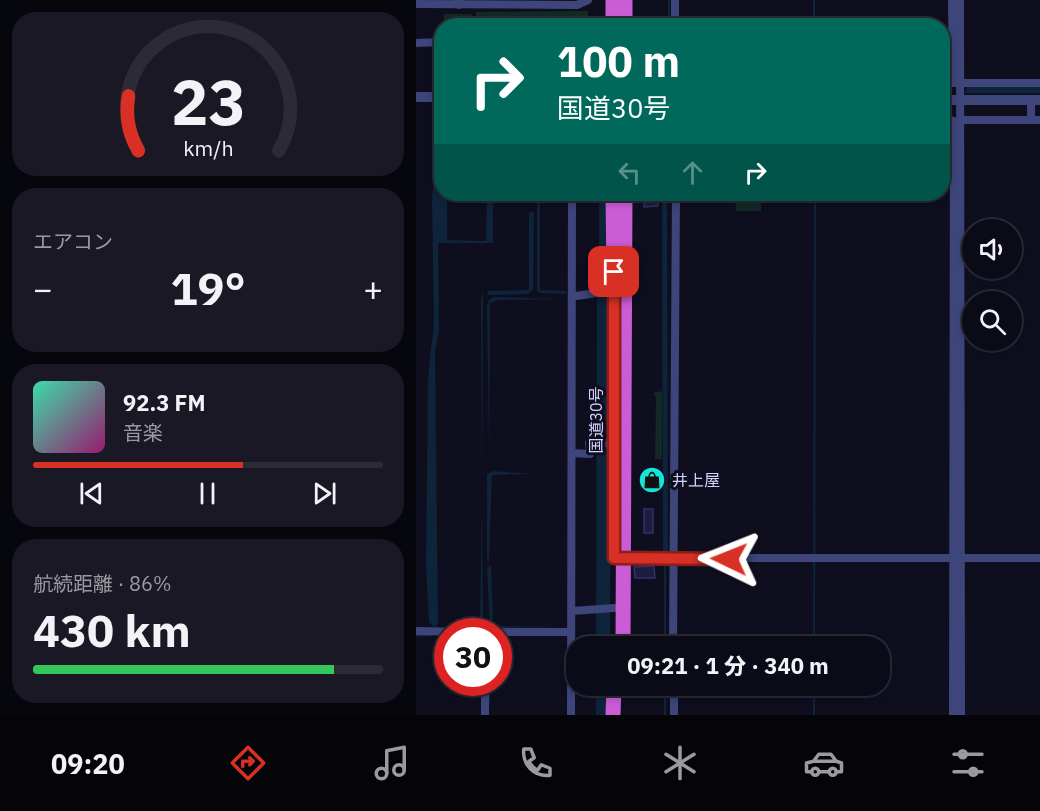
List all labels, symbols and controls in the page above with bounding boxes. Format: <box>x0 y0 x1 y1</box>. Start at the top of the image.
text: 100 m <box>557 34 680 89</box>
icon: right <box>458 42 536 120</box>
text: 23 <box>171 61 245 142</box>
text: 国道30号 <box>557 90 670 125</box>
text: km/h <box>183 134 233 162</box>
icon: left <box>613 156 646 189</box>
icon: ahead <box>676 156 709 189</box>
icon: right <box>739 156 772 189</box>
map controls <box>962 219 1022 351</box>
button: sound <box>962 219 1022 279</box>
text: エアコン <box>33 228 113 255</box>
pin <box>588 246 639 297</box>
icon: arrive <box>597 255 630 288</box>
text: 19° <box>170 259 246 317</box>
text: − <box>33 267 53 310</box>
text: + <box>363 267 383 310</box>
button: search <box>962 291 1022 351</box>
street label: 国道30号 <box>586 386 606 454</box>
text: 92.3 FM <box>123 388 206 417</box>
text: 音楽 <box>123 419 163 446</box>
shop icon: 井上屋 <box>637 465 667 495</box>
place label: 井上屋 <box>672 470 720 490</box>
icon: previous <box>75 477 108 510</box>
icon: pause <box>191 477 224 510</box>
icon: next <box>308 477 341 510</box>
position arrow <box>697 527 761 591</box>
text: 航続距離 · 86% <box>33 570 172 597</box>
text: 430 km <box>33 601 191 659</box>
speed limit sign: 30 <box>434 618 512 696</box>
text: 09:21 · 1 分 · 340 m <box>627 651 829 680</box>
icon: directions <box>227 742 269 784</box>
icon: music <box>371 742 413 784</box>
icon: phone <box>515 742 557 784</box>
icon: climate <box>659 742 701 784</box>
icon: car <box>803 742 845 784</box>
icon: filters <box>947 742 989 784</box>
text: 09:20 <box>51 746 125 781</box>

